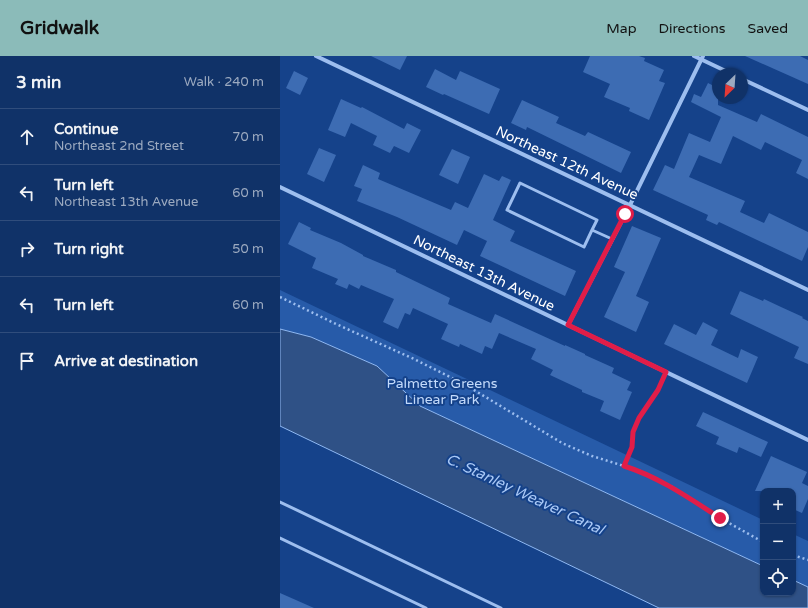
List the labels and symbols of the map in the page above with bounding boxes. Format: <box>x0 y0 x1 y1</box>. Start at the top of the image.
north arrow <box>712 68 748 104</box>
street label: Northeast 12th Avenue <box>493 122 641 204</box>
route start <box>616 205 634 223</box>
street label: Northeast 13th Avenue <box>410 231 558 315</box>
park label: Palmetto Greens Linear Park <box>387 375 498 408</box>
water label: C. Stanley Weaver Canal <box>443 450 609 539</box>
route end <box>711 509 729 527</box>

